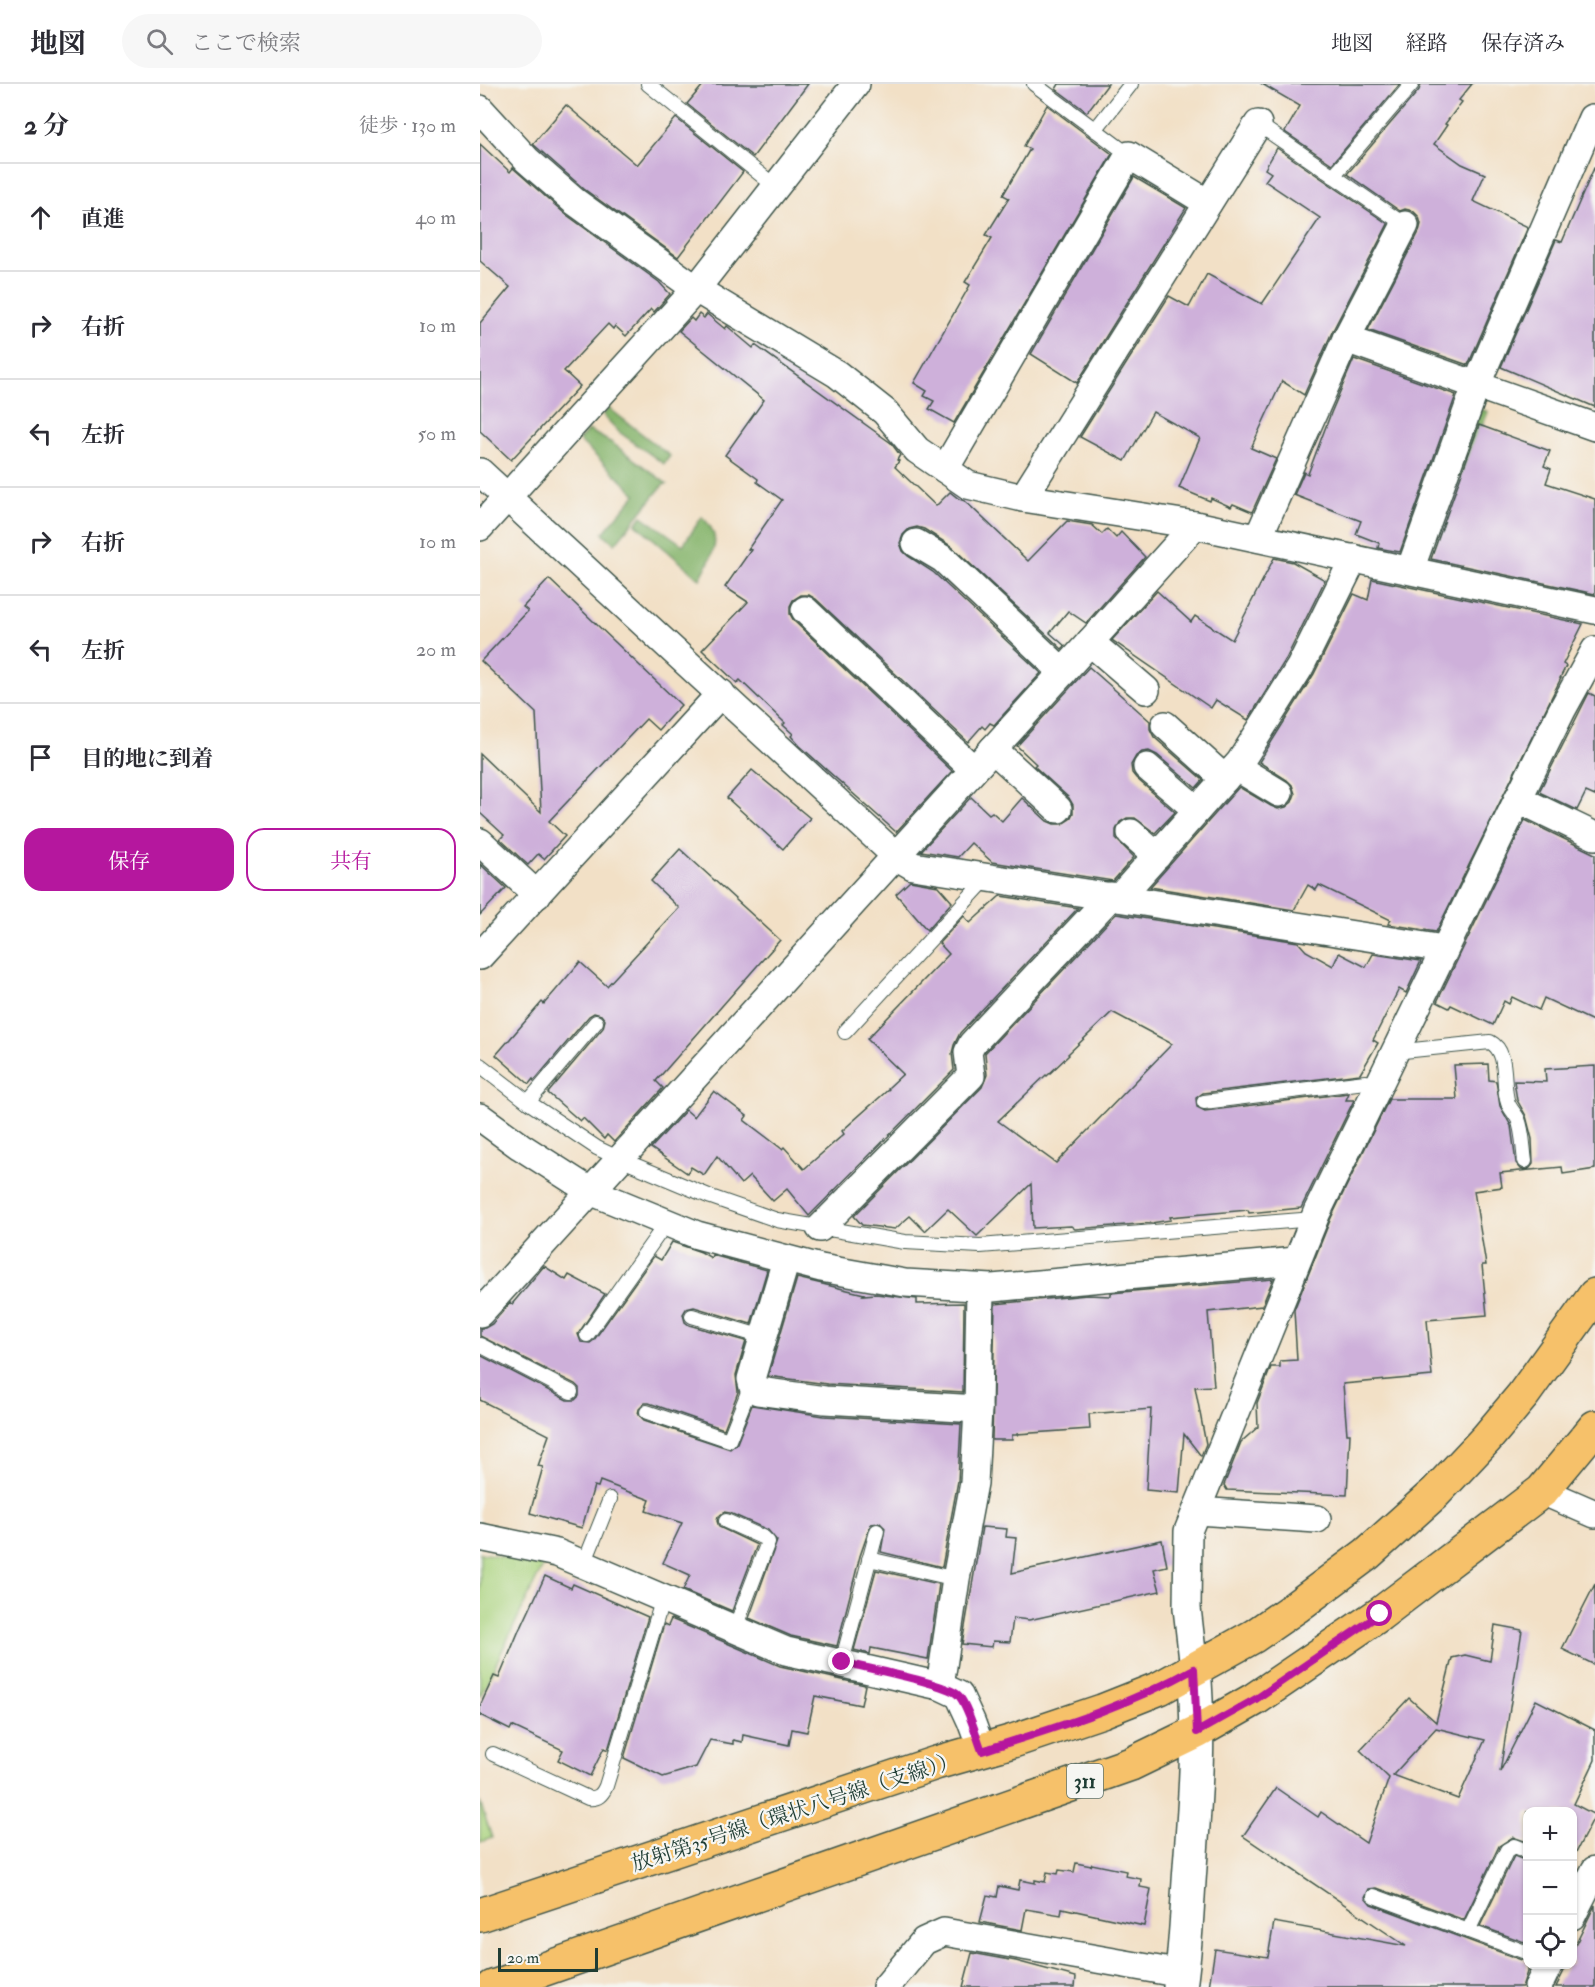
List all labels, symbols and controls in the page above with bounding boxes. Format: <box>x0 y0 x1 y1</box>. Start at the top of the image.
search box <box>122 14 542 68</box>
icon: search <box>143 25 176 58</box>
text: 地図 <box>30 27 86 62</box>
text: ここで検索 <box>191 29 301 57</box>
text: 地図 <box>1331 30 1373 57</box>
text: 経路 <box>1406 30 1448 57</box>
text: 保存済み <box>1481 30 1565 57</box>
text: 2 分 <box>24 110 69 142</box>
text: 徒歩 · 130 m <box>359 113 456 138</box>
icon: ahead <box>24 201 57 234</box>
text: 直進 <box>81 205 125 233</box>
text: 40 m <box>415 205 456 230</box>
icon: right <box>24 309 57 342</box>
text: 右折 <box>81 313 125 341</box>
text: 10 m <box>419 313 456 338</box>
icon: left <box>24 417 57 450</box>
text: 左折 <box>81 421 125 449</box>
text: 50 m <box>417 421 456 446</box>
icon: right <box>24 525 57 558</box>
text: 右折 <box>81 529 125 557</box>
text: 10 m <box>419 529 456 554</box>
icon: left <box>24 633 57 666</box>
text: 左折 <box>81 637 125 665</box>
text: 20 m <box>416 637 456 662</box>
icon: arrive <box>24 741 57 774</box>
text: 目的地に到着 <box>81 745 213 773</box>
button: 保存 <box>24 828 234 891</box>
button: 共有 <box>246 828 456 891</box>
route start <box>1366 1600 1392 1626</box>
route end <box>828 1648 854 1674</box>
street label: 放射第35号線（環状八号線（支線）） <box>628 1746 962 1878</box>
road number: 311 <box>1067 1764 1103 1798</box>
map controls <box>1523 1807 1577 1969</box>
button: + <box>1523 1807 1577 1861</box>
button: − <box>1523 1861 1577 1915</box>
button: locate <box>1523 1915 1577 1969</box>
scale bar <box>498 1945 598 1972</box>
text: 20 m <box>507 1948 539 1968</box>

